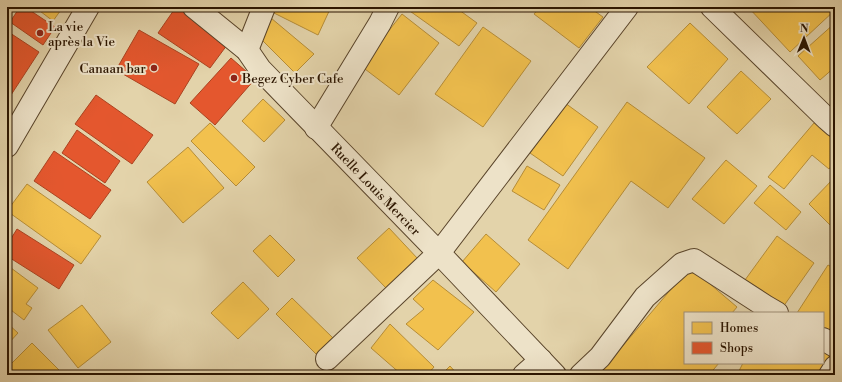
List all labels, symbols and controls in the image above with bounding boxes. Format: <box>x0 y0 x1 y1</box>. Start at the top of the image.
north arrow <box>784 18 824 58</box>
place label: La vie après la Vie <box>48 19 115 50</box>
text: N <box>800 22 809 36</box>
marker: La vie après la Vie <box>35 28 45 38</box>
place label: Canaan bar <box>80 61 146 77</box>
marker: Canaan bar <box>149 63 159 73</box>
place label: Begez Cyber Cafe <box>241 71 344 87</box>
marker: Begez Cyber Cafe <box>229 73 239 83</box>
street label: Ruelle Louis Mercier <box>327 140 424 240</box>
legend <box>684 312 824 364</box>
text: Homes <box>720 321 758 336</box>
text: Shops <box>720 341 753 356</box>

